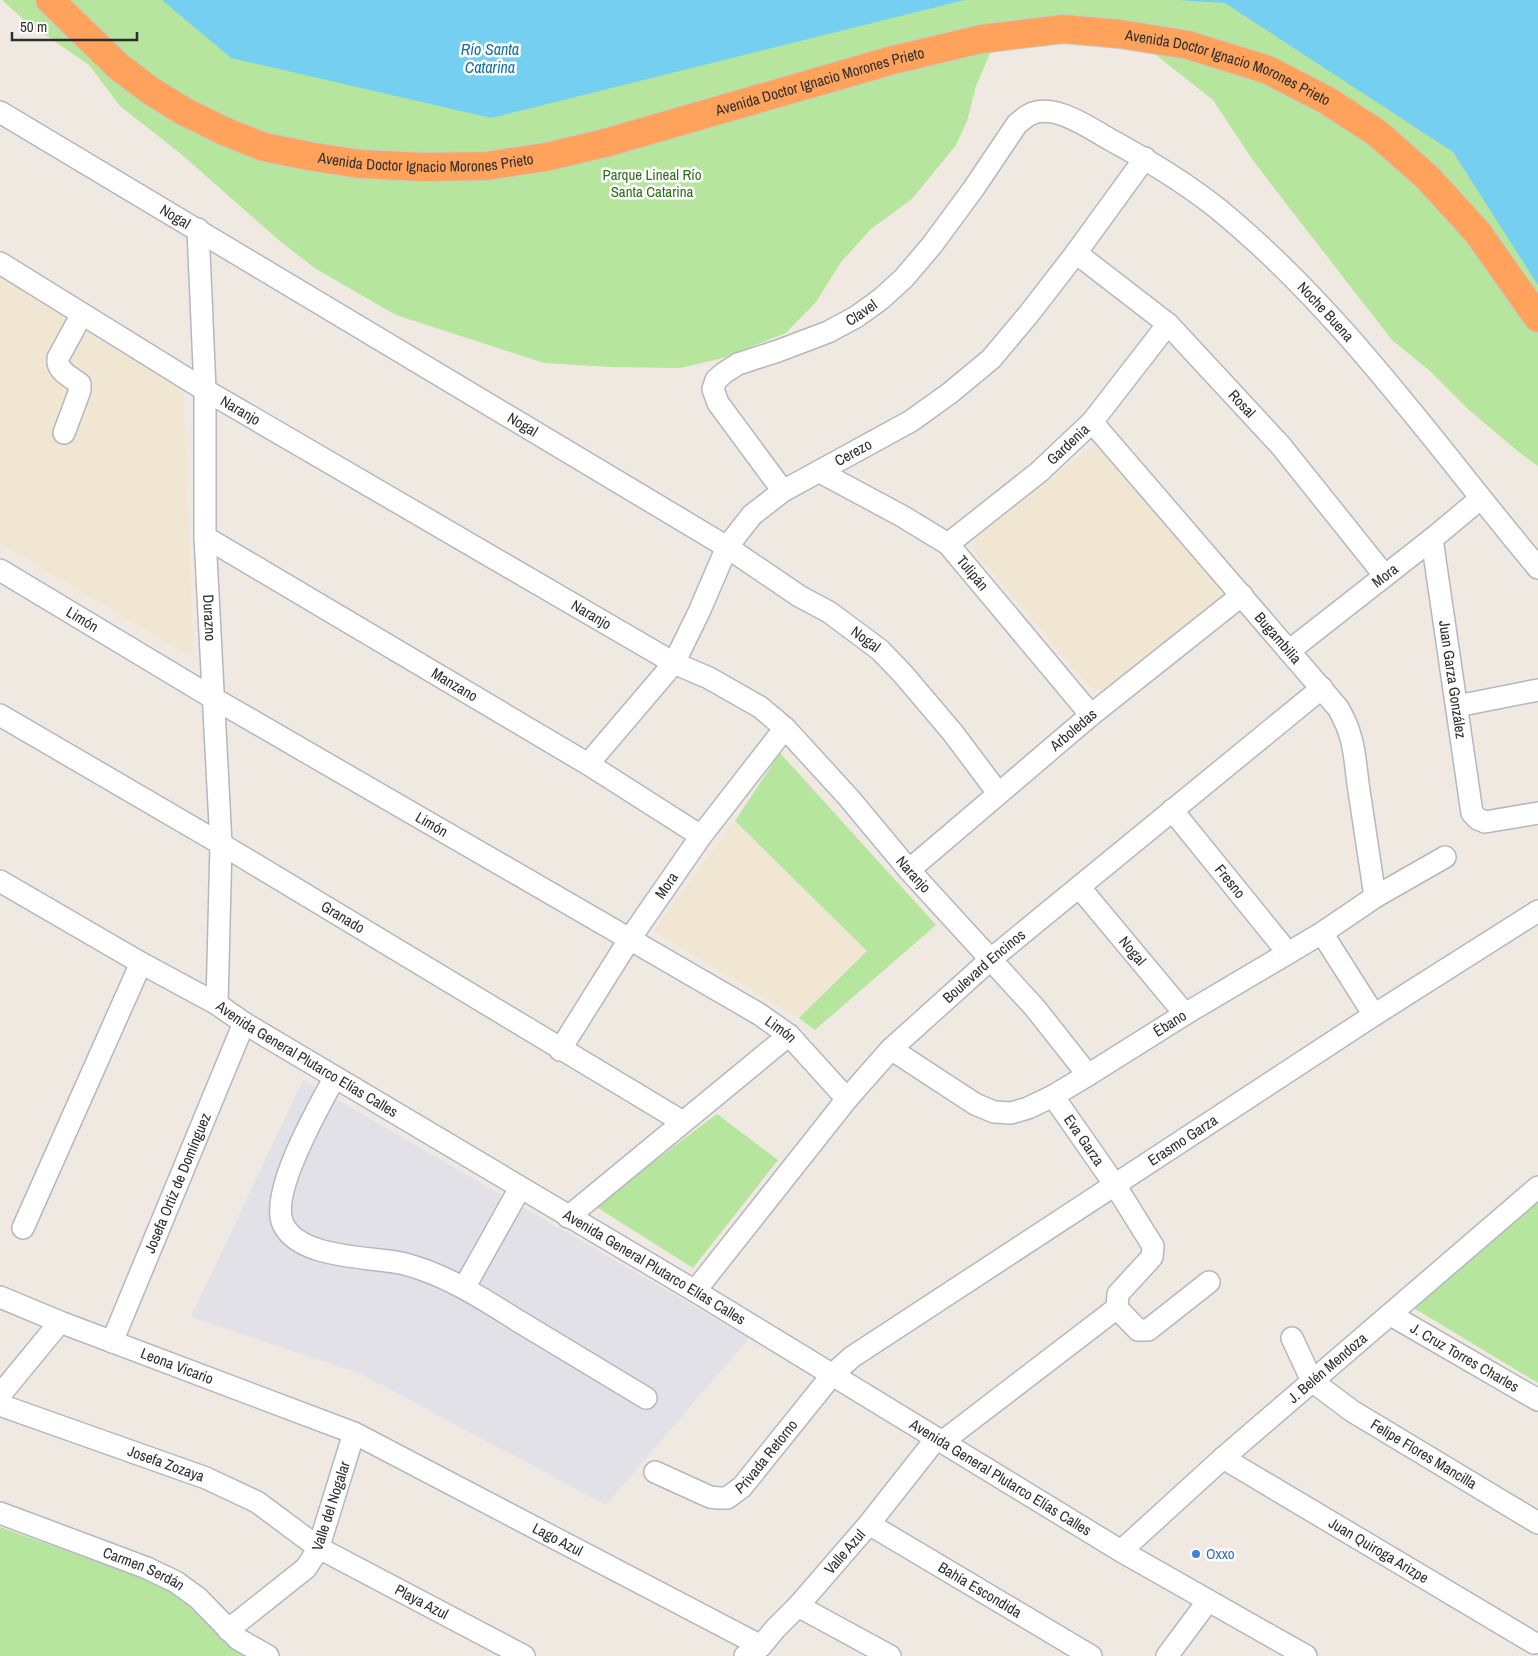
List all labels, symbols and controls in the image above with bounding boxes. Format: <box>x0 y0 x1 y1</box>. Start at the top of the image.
scale bar <box>12 10 138 42</box>
text: 50 m <box>20 16 47 37</box>
street label: Avenida Doctor Ignacio Morones Prieto <box>1123 24 1334 111</box>
water label: Río Santa Catarina <box>461 38 519 78</box>
street label: Avenida Doctor Ignacio Morones Prieto <box>712 42 926 121</box>
street label: Avenida Doctor Ignacio Morones Prieto <box>316 147 535 177</box>
park label: Parque Lineal Río Santa Catarina <box>602 164 702 202</box>
street label: Nogal <box>156 199 195 234</box>
street label: Noche Buena <box>1293 277 1359 346</box>
street label: Clavel <box>842 294 881 331</box>
street label: Rosal <box>1224 385 1261 422</box>
street label: Naranjo <box>217 390 265 430</box>
street label: Nogal <box>504 407 542 442</box>
street label: Gardenia <box>1042 419 1094 469</box>
street label: Cerezo <box>830 433 876 471</box>
street label: Tulipán <box>952 551 994 595</box>
street label: Mora <box>1367 558 1402 592</box>
street label: Durazno <box>198 594 221 642</box>
street label: Naranjo <box>568 594 615 634</box>
street label: Limón <box>62 601 103 637</box>
street label: Bugambilia <box>1250 607 1307 668</box>
street label: Juan Garza González <box>1434 619 1472 740</box>
street label: Nogal <box>847 621 885 657</box>
street label: Manzano <box>428 662 482 706</box>
street label: Arboledas <box>1044 703 1101 756</box>
street label: Limón <box>412 806 452 842</box>
street label: Naranjo <box>891 851 936 897</box>
street label: Fresno <box>1210 860 1251 903</box>
street label: Mora <box>650 868 683 903</box>
street label: Granado <box>317 895 369 938</box>
street label: Boulevard Encinos <box>938 924 1030 1008</box>
street label: Nogal <box>1115 932 1151 970</box>
street label: Avenida General Plutarco Elías Calles <box>211 995 402 1122</box>
street label: Ébano <box>1149 1005 1190 1041</box>
street label: Limón <box>761 1010 802 1047</box>
street label: Erasmo Garza <box>1143 1109 1221 1170</box>
street label: Josefa Ortíz de Domínguez <box>139 1110 216 1256</box>
street label: Eva Garza <box>1059 1110 1110 1170</box>
street label: Avenida General Plutarco Elías Calles <box>559 1204 750 1329</box>
street label: J. Cruz Torres Charles <box>1407 1317 1523 1397</box>
street label: J. Belén Mendoza <box>1283 1327 1372 1408</box>
street label: Leona Vicario <box>138 1342 217 1389</box>
street label: Avenida General Plutarco Elías Calles <box>905 1413 1096 1540</box>
street label: Felipe Flores Mancilla <box>1367 1414 1481 1494</box>
street label: Privada Retorno <box>731 1415 802 1499</box>
street label: Josefa Zozaya <box>125 1440 207 1487</box>
street label: Valle del Nogalar <box>306 1458 355 1553</box>
street label: Juan Quiroga Arizpe <box>1325 1512 1433 1588</box>
street label: Lago Azul <box>529 1517 587 1561</box>
street label: Valle Azul <box>819 1525 870 1579</box>
street label: Carmen Serdán <box>100 1541 189 1595</box>
place label: Oxxo <box>1206 1543 1235 1564</box>
marker: Oxxo <box>1190 1548 1202 1560</box>
street label: Bahía Escondida <box>934 1557 1026 1623</box>
street label: Playa Azul <box>391 1579 452 1624</box>

